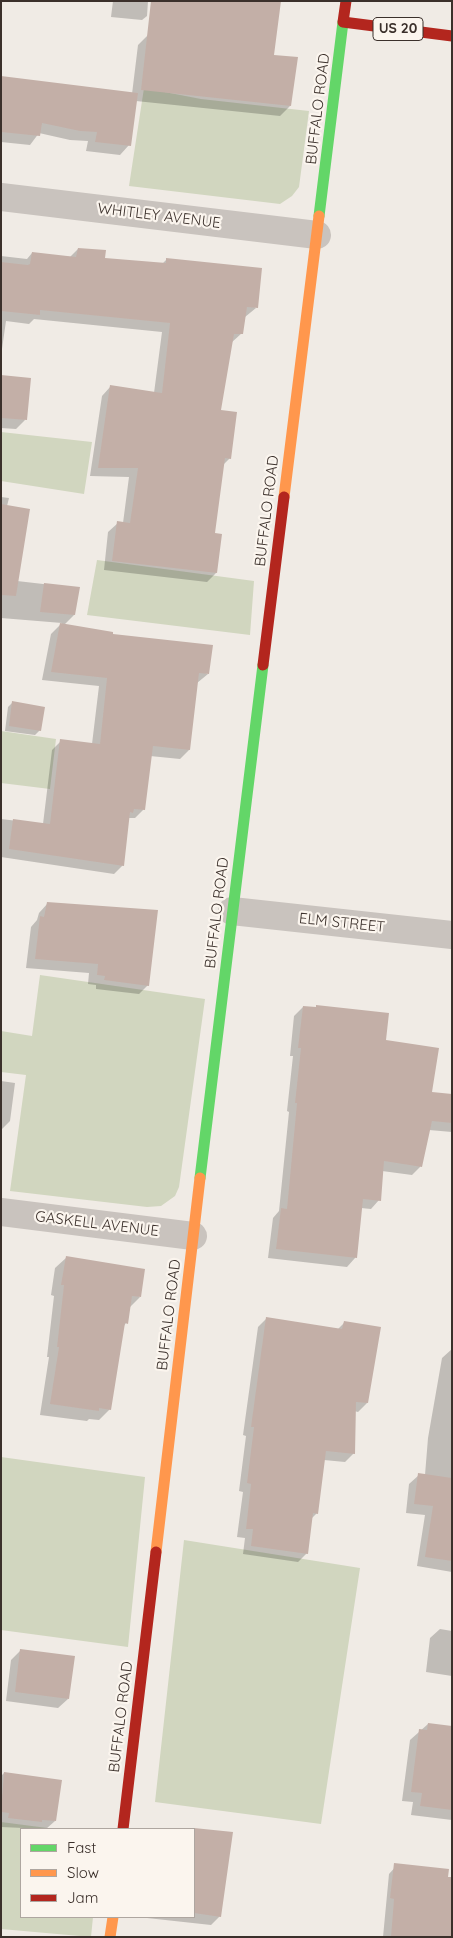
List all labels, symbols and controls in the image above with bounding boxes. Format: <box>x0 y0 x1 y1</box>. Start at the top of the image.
road number: US 20 <box>373 18 423 40</box>
street label: BUFFALO ROAD <box>302 52 334 166</box>
street label: WHITLEY AVENUE <box>96 200 222 232</box>
street label: BUFFALO ROAD <box>251 454 283 568</box>
street label: BUFFALO ROAD <box>201 856 233 970</box>
street label: ELM STREET <box>298 910 386 936</box>
street label: GASKELL AVENUE <box>34 1207 160 1241</box>
street label: BUFFALO ROAD <box>153 1258 185 1372</box>
street label: BUFFALO ROAD <box>105 1660 137 1774</box>
legend <box>20 1828 195 1918</box>
text: Fast <box>67 1838 96 1857</box>
text: Slow <box>67 1863 99 1882</box>
text: Jam <box>67 1888 98 1907</box>

